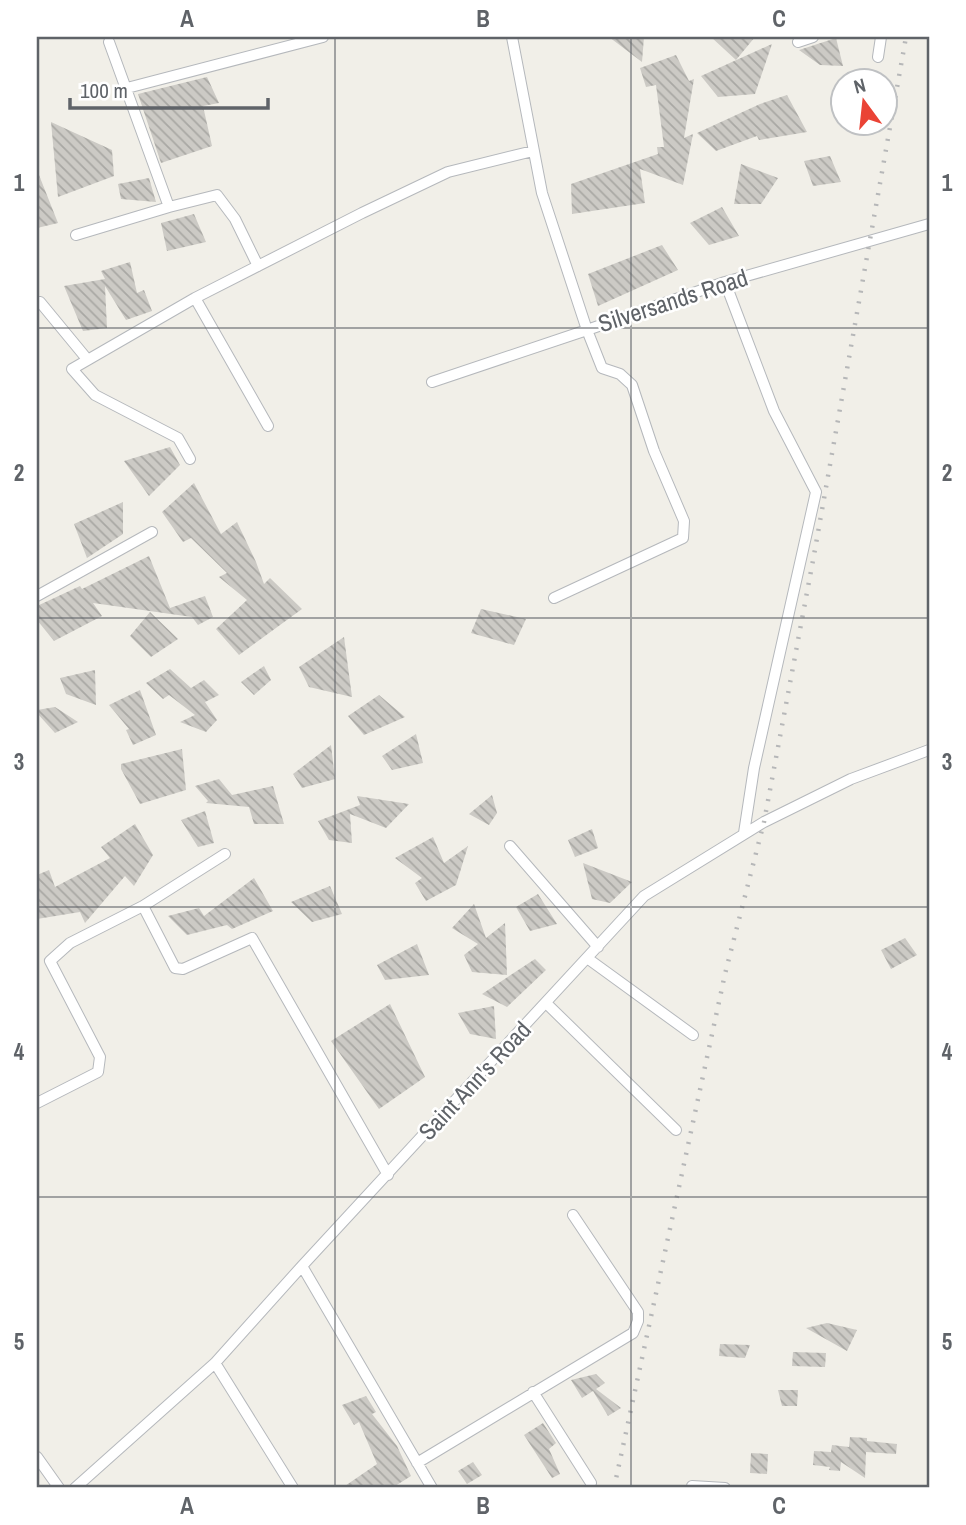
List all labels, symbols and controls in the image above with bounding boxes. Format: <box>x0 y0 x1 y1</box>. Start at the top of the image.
text: A <box>180 3 194 34</box>
text: B <box>476 3 490 34</box>
text: C <box>772 3 786 34</box>
scale bar <box>70 66 268 110</box>
north arrow <box>830 66 900 136</box>
text: N <box>851 72 868 100</box>
text: 100 m <box>80 76 128 105</box>
text: 1 <box>14 167 25 198</box>
text: 1 <box>942 167 953 198</box>
street label: Silversands Road <box>594 261 751 339</box>
text: 2 <box>14 457 24 488</box>
text: 2 <box>942 457 952 488</box>
text: 3 <box>14 746 24 777</box>
text: 3 <box>942 746 952 777</box>
street label: Saint Ann's Road <box>411 1014 538 1147</box>
text: 4 <box>14 1036 25 1067</box>
text: 4 <box>942 1036 953 1067</box>
text: 5 <box>14 1326 24 1357</box>
text: 5 <box>942 1326 952 1357</box>
text: A <box>180 1490 194 1521</box>
text: B <box>476 1490 490 1521</box>
text: C <box>772 1490 786 1521</box>

